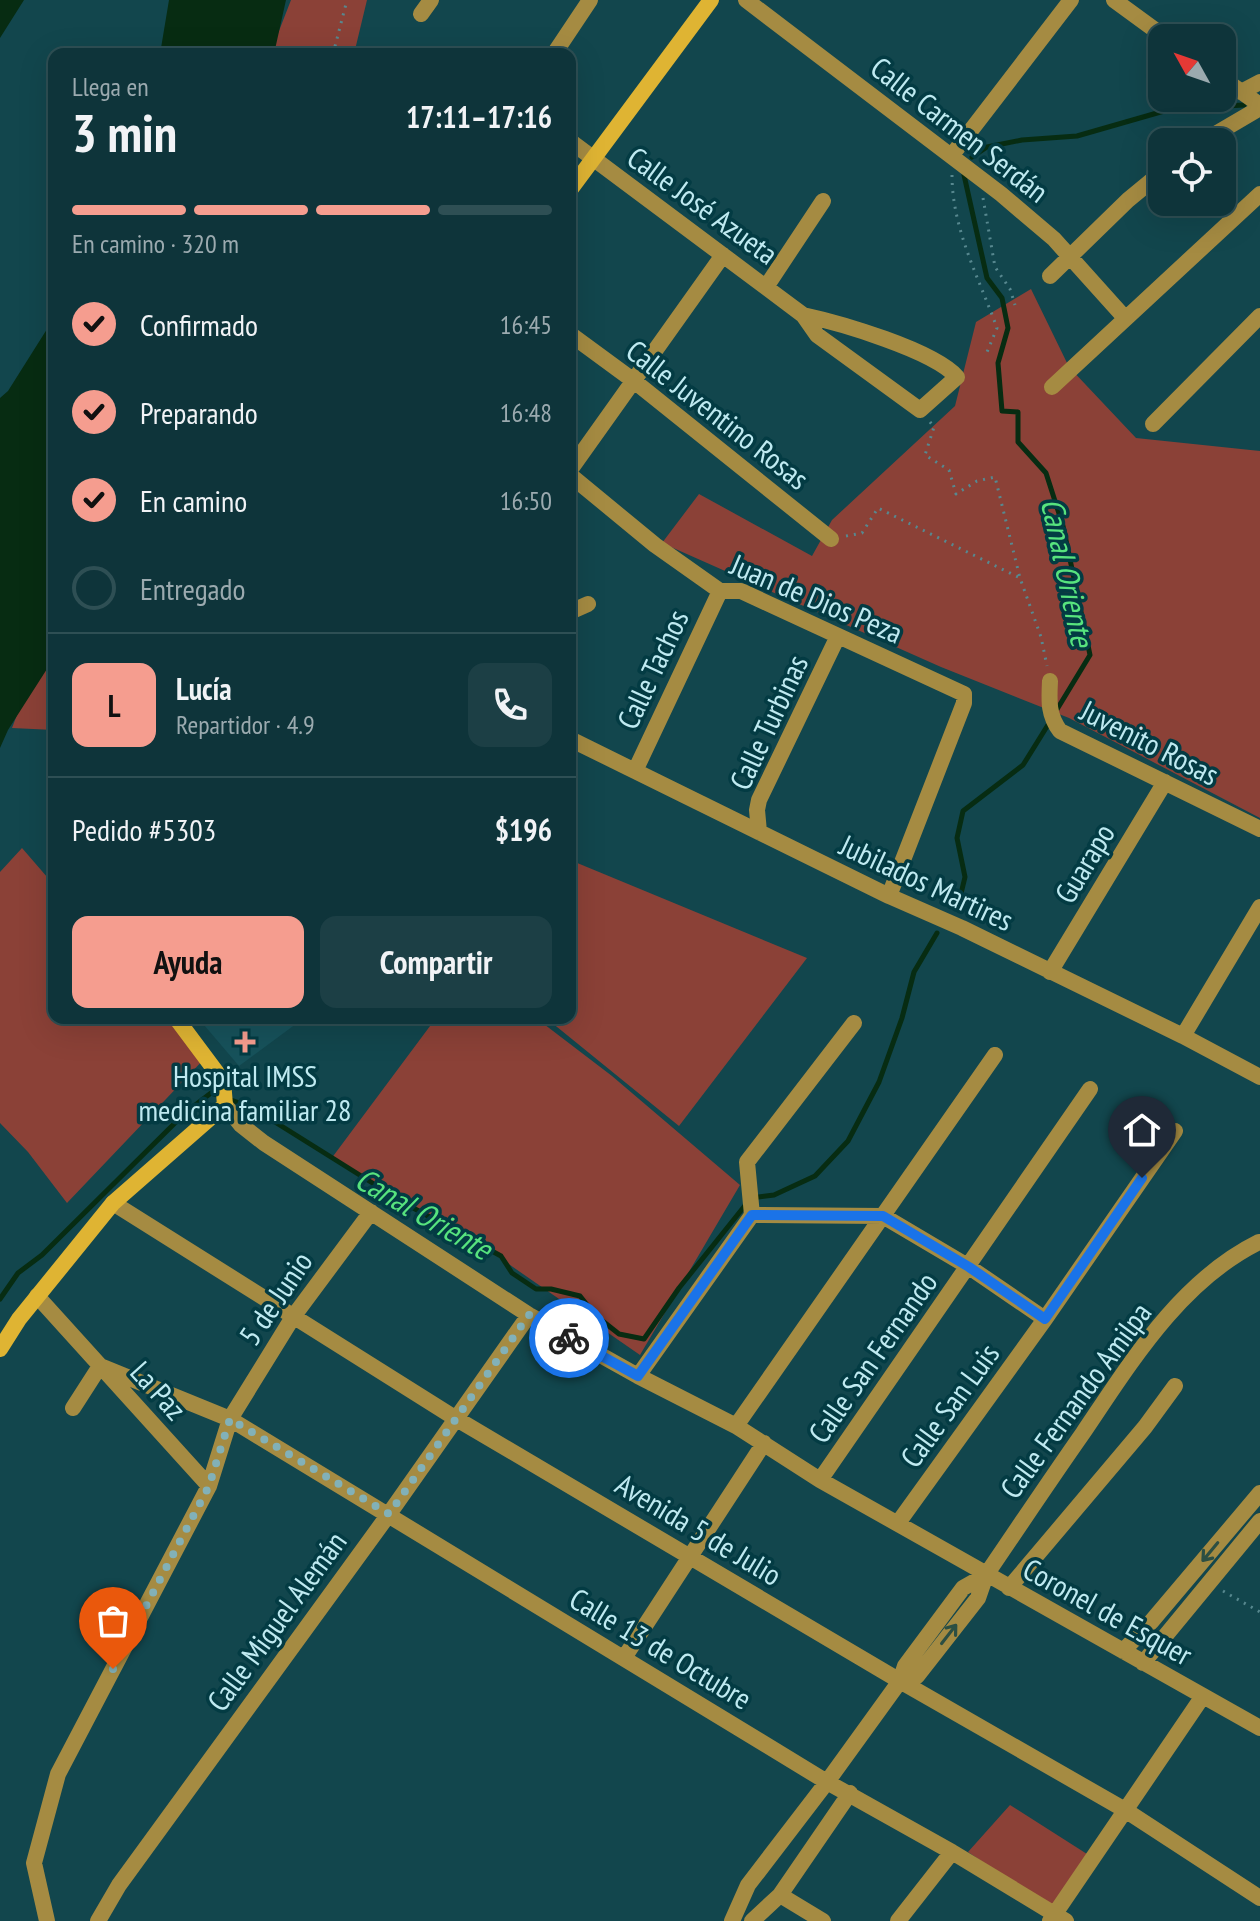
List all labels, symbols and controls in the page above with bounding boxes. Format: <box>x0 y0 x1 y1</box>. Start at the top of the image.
north arrow <box>1148 24 1236 112</box>
map controls <box>1148 24 1236 216</box>
street label: Calle Carmen Serdán <box>863 48 1057 210</box>
text: Llega en <box>72 70 149 103</box>
text: 17:11–17:16 <box>406 97 552 136</box>
text: 3 min <box>72 99 177 166</box>
button: locate <box>1148 128 1236 216</box>
street label: Calle José Azueta <box>620 137 786 273</box>
text: En camino · 320 m <box>72 227 239 260</box>
icon: check <box>72 302 116 346</box>
text: Confirmado <box>140 305 258 344</box>
text: 16:45 <box>500 308 552 341</box>
street label: Calle Juventino Rosas <box>619 331 817 497</box>
icon: check <box>72 390 116 434</box>
text: Preparando <box>140 393 258 432</box>
text: 16:48 <box>500 396 552 429</box>
icon: check <box>72 478 116 522</box>
text: En camino <box>140 481 247 520</box>
text: 16:50 <box>500 484 552 517</box>
water label: Canal Oriente <box>1032 494 1105 652</box>
street label: Juan de Dios Peza <box>724 544 909 652</box>
text: Entregado <box>140 569 246 608</box>
street label: Calle Tachos <box>607 603 697 735</box>
street label: Calle Turbinas <box>720 648 816 796</box>
button: phone <box>468 663 552 747</box>
text: Lucía <box>176 669 232 708</box>
text: L <box>108 686 120 725</box>
street label: Juvenito Rosas <box>1074 690 1226 793</box>
text: Repartidor · 4.9 <box>176 708 315 741</box>
text: Pedido #5303 <box>72 810 216 849</box>
text: $196 <box>495 810 552 849</box>
street label: Guarapo <box>1045 816 1123 910</box>
street label: Jubilados Martires <box>833 824 1020 939</box>
button: Ayuda <box>72 916 304 1008</box>
button: Compartir <box>320 916 552 1008</box>
marker: Hospital IMSS medicina familiar 28 <box>234 1031 256 1053</box>
place label: Hospital IMSS medicina familiar 28 <box>139 1056 351 1129</box>
pin <box>1108 1096 1176 1178</box>
icon: home <box>1120 1108 1164 1152</box>
water label: Canal Oriente <box>348 1157 501 1270</box>
street label: 5 de Junio <box>230 1244 320 1352</box>
street label: Calle San Fernando <box>799 1264 945 1450</box>
street label: Calle Fernando Amilpa <box>991 1294 1159 1506</box>
courier <box>529 1298 609 1378</box>
icon: bike <box>547 1316 591 1360</box>
street label: Calle San Luis <box>891 1335 1007 1475</box>
street label: La Paz <box>122 1352 196 1428</box>
street label: Avenida 5 de Julio <box>609 1464 789 1594</box>
street label: Calle Miguel Alemán <box>198 1523 354 1719</box>
one-way arrow <box>1201 1541 1219 1562</box>
street label: Coronel de Esquer <box>1017 1549 1200 1674</box>
street label: Calle 13 de Octubre <box>563 1578 759 1718</box>
pin <box>79 1587 147 1669</box>
icon: bag <box>91 1599 135 1643</box>
one-way arrow <box>941 1624 958 1645</box>

